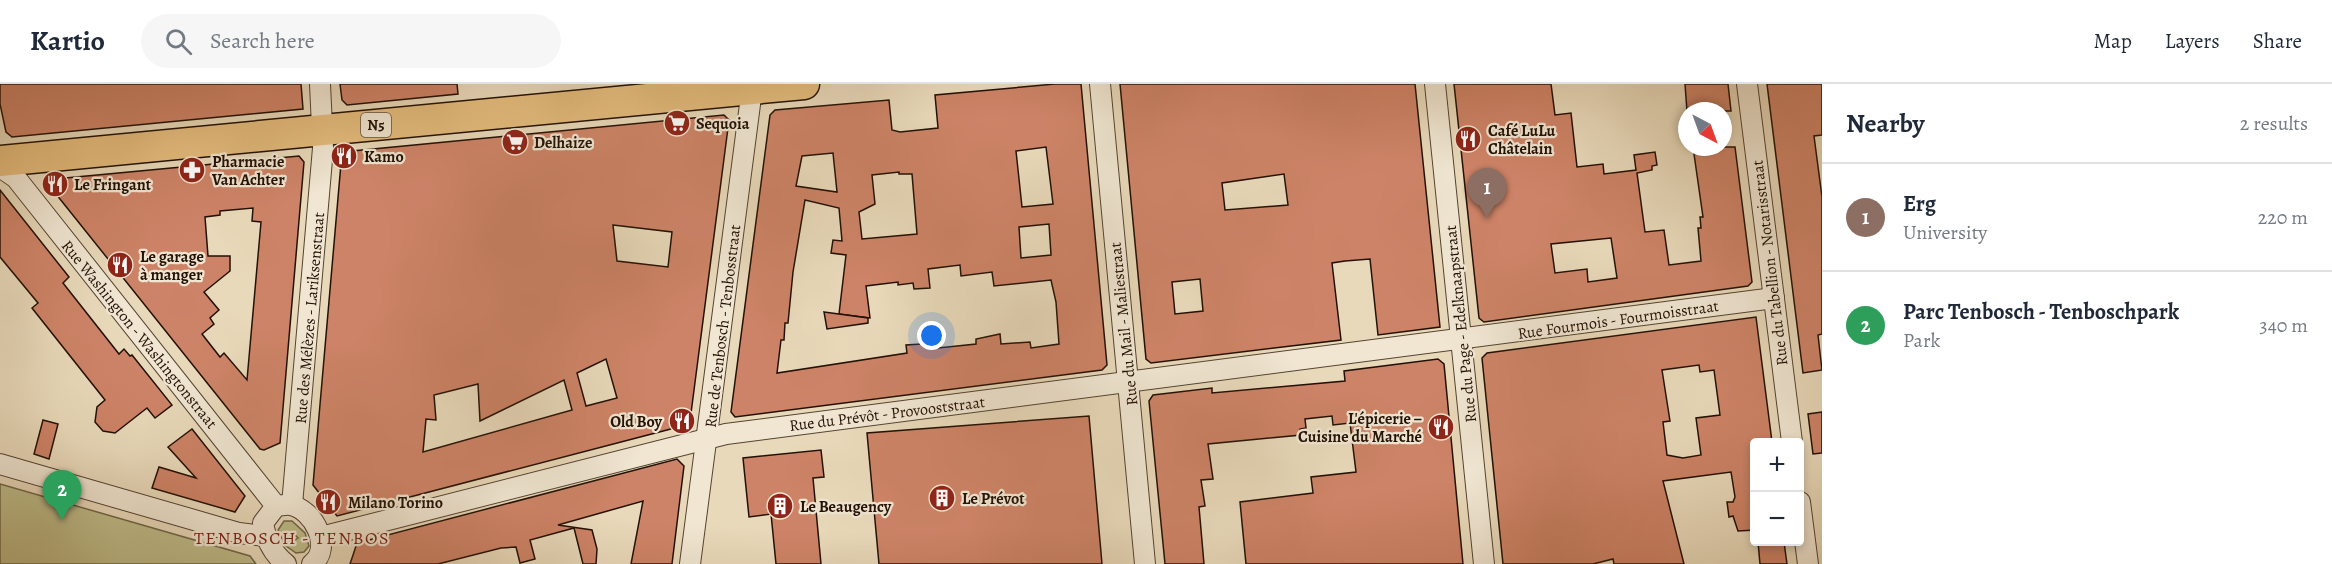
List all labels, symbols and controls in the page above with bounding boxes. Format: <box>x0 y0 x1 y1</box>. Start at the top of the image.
search box <box>141 14 561 68</box>
text: Kartio <box>30 22 105 60</box>
icon: search <box>162 25 195 58</box>
text: Search here <box>210 26 315 56</box>
text: Map <box>2093 27 2132 55</box>
text: Layers <box>2165 27 2220 55</box>
text: Share <box>2253 27 2302 55</box>
north arrow <box>1678 102 1732 156</box>
text: Nearby <box>1846 106 1925 141</box>
supermarket icon: Sequoia <box>662 108 692 138</box>
text: 2 results <box>2240 110 2308 137</box>
road number: N5 <box>361 113 391 137</box>
place label: Sequoia <box>696 113 750 135</box>
place label: Café LuLu Châtelain <box>1488 120 1556 160</box>
restaurant icon: Café LuLu Châtelain <box>1453 124 1483 154</box>
supermarket icon: Delhaize <box>500 127 530 157</box>
place label: Delhaize <box>534 132 592 154</box>
restaurant icon: Kamo <box>329 141 359 171</box>
place label: Kamo <box>364 146 404 168</box>
place label: Pharmacie Van Achter <box>211 151 285 191</box>
pharmacy icon: Pharmacie Van Achter <box>177 155 207 185</box>
street label: Rue du Tabellion - Notarisstraat <box>1746 159 1794 367</box>
pin: 1 <box>1468 168 1506 218</box>
restaurant icon: Le Fringant <box>40 169 70 199</box>
place label: Le Fringant <box>74 174 152 196</box>
text: Erg <box>1903 189 1936 219</box>
text: 1 <box>1862 204 1869 231</box>
text: 220 m <box>2258 204 2308 231</box>
street label: Rue des Mélèzes - Lariksenstraat <box>290 211 330 425</box>
text: University <box>1903 219 1987 246</box>
street label: Rue de Tenbosch - Tenbosstraat <box>700 223 746 429</box>
street label: Rue du Page - Edelknaapstraat <box>1440 224 1482 424</box>
street label: Rue Washington - Washingtonstraat <box>56 236 222 434</box>
street label: Rue du Mail - Maliestraat <box>1104 241 1144 407</box>
place label: Le garage à manger <box>140 246 204 286</box>
restaurant icon: Le garage à manger <box>105 250 135 280</box>
street label: Rue Fourmois - Fourmoisstraat <box>1516 295 1720 345</box>
text: Parc Tenbosch - Tenboschpark <box>1903 297 2179 327</box>
text: 2 <box>1861 312 1870 339</box>
text: 340 m <box>2259 312 2308 339</box>
your location <box>917 321 946 350</box>
text: Park <box>1903 327 1941 354</box>
street label: Rue du Prévôt - Provooststraat <box>788 391 986 437</box>
restaurant icon: Old Boy <box>667 406 697 436</box>
place label: L'épicerie – Cuisine du Marché <box>1298 408 1422 448</box>
place label: Old Boy <box>610 411 663 433</box>
restaurant icon: L'épicerie – Cuisine du Marché <box>1426 412 1456 442</box>
map controls <box>1750 438 1804 546</box>
button: + <box>1750 438 1804 492</box>
pin: 2 <box>42 470 82 520</box>
building icon: Le Prévot <box>927 483 957 513</box>
restaurant icon: Milano Torino <box>313 487 343 517</box>
place label: Le Prévot <box>962 488 1025 510</box>
building icon: Le Beaugency <box>765 491 795 521</box>
place label: Milano Torino <box>348 492 443 514</box>
button: − <box>1750 492 1804 546</box>
place label: Le Beaugency <box>800 496 892 518</box>
district label: TENBOSCH - TENBOS <box>194 526 390 550</box>

